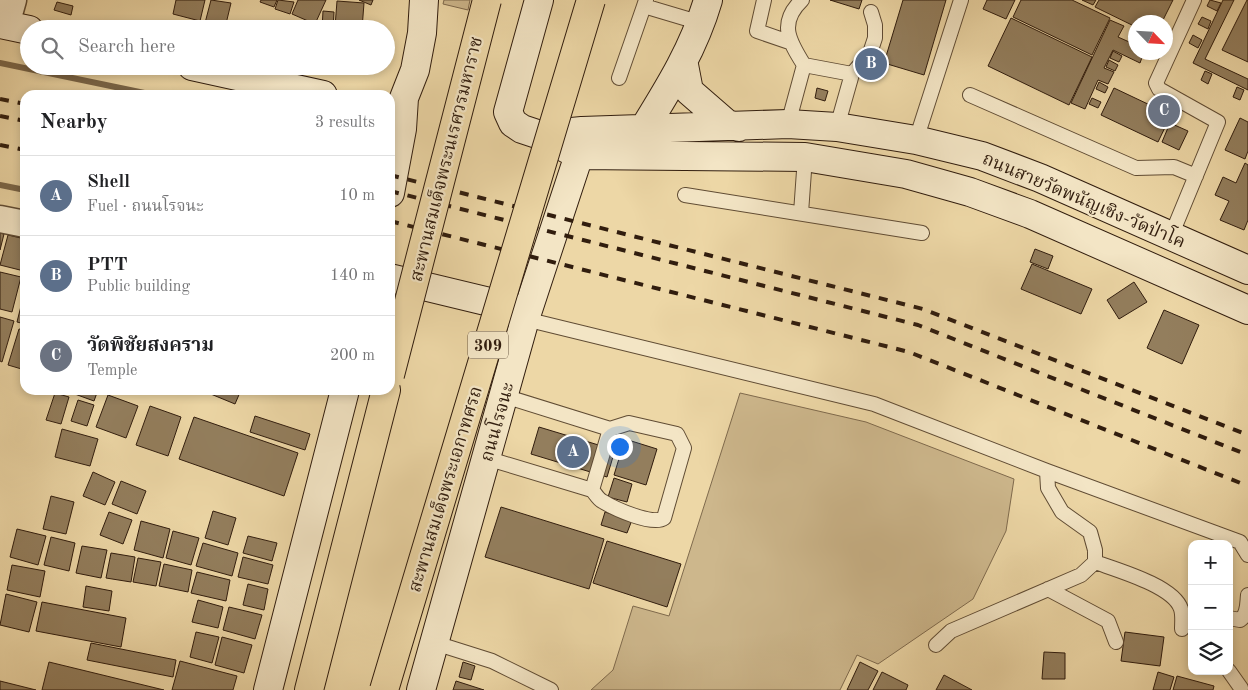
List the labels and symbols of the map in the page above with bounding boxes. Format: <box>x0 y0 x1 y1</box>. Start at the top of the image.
north arrow <box>1128 15 1173 60</box>
street label: สะพานสมเด็จพระนเรศวรมหาราช <box>406 34 486 284</box>
pin: B <box>855 45 887 83</box>
pin: C <box>1148 92 1180 130</box>
street label: ถนนสายวัดพนัญเชิง-วัดป่าโค <box>980 145 1190 252</box>
road number: 309 <box>468 332 508 358</box>
street label: ถนนโรจนะ <box>473 379 518 464</box>
street label: สะพานสมเด็จพระเอกาทศรถ <box>404 383 486 595</box>
pin: A <box>557 433 589 471</box>
your location <box>607 434 633 460</box>

